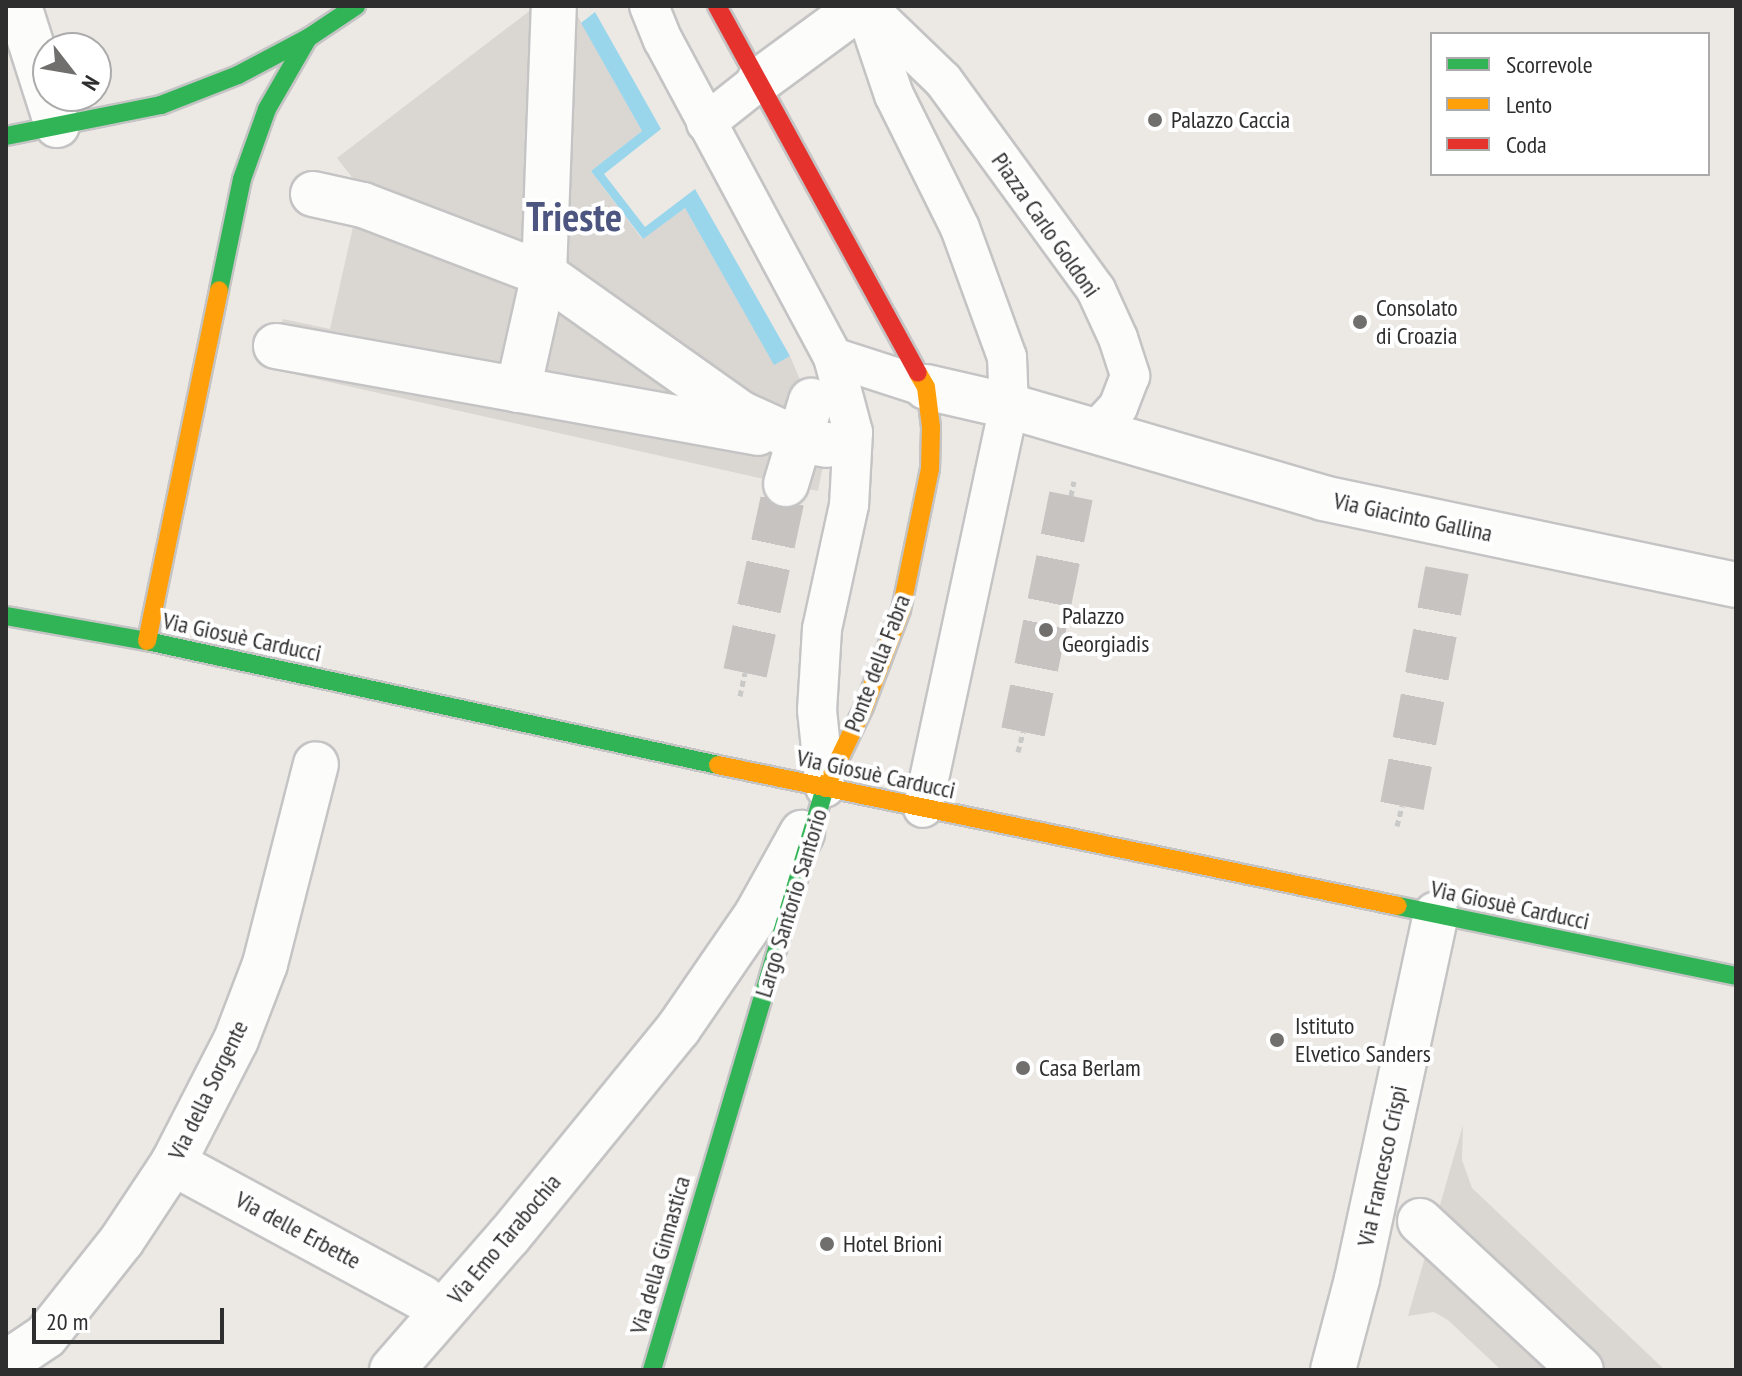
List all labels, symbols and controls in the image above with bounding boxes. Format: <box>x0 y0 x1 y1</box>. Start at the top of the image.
north arrow <box>32 32 112 112</box>
legend <box>1430 32 1710 176</box>
text: Scorrevole <box>1506 49 1593 80</box>
text: N <box>76 71 106 96</box>
text: Lento <box>1506 89 1552 120</box>
place label: Palazzo Caccia <box>1171 106 1290 134</box>
marker: Palazzo Caccia <box>1146 111 1164 129</box>
text: Coda <box>1506 129 1547 160</box>
street label: Piazza Carlo Goldoni <box>986 147 1106 303</box>
district label: Trieste <box>526 192 622 240</box>
place label: Consolato di Croazia <box>1376 294 1458 350</box>
marker: Consolato di Croazia <box>1351 313 1369 331</box>
street label: Via Giacinto Gallina <box>1331 486 1495 548</box>
street label: Ponte della Fabra <box>838 590 916 736</box>
place label: Palazzo Georgiadis <box>1062 602 1149 658</box>
street label: Via Giosuè Carducci <box>160 606 324 668</box>
marker: Palazzo Georgiadis <box>1037 621 1055 639</box>
street label: Via Giosuè Carducci <box>794 743 958 805</box>
street label: Largo Santorio Santorio <box>749 805 833 1001</box>
street label: Via Giosuè Carducci <box>1428 874 1592 936</box>
place label: Istituto Elvetico Sanders <box>1295 1012 1431 1068</box>
street label: Via della Sorgente <box>162 1016 254 1164</box>
marker: Istituto Elvetico Sanders <box>1266 1029 1288 1051</box>
place label: Casa Berlam <box>1039 1054 1141 1082</box>
marker: Casa Berlam <box>1014 1059 1032 1077</box>
street label: Via Francesco Crispi <box>1351 1083 1413 1249</box>
street label: Via Emo Tarabochia <box>441 1168 567 1310</box>
street label: Via della Ginnastica <box>624 1173 696 1337</box>
street label: Via delle Erbette <box>230 1185 366 1275</box>
place label: Hotel Brioni <box>843 1230 942 1258</box>
marker: Hotel Brioni <box>818 1235 836 1253</box>
scale bar <box>36 1292 228 1342</box>
text: 20 m <box>46 1306 88 1337</box>

